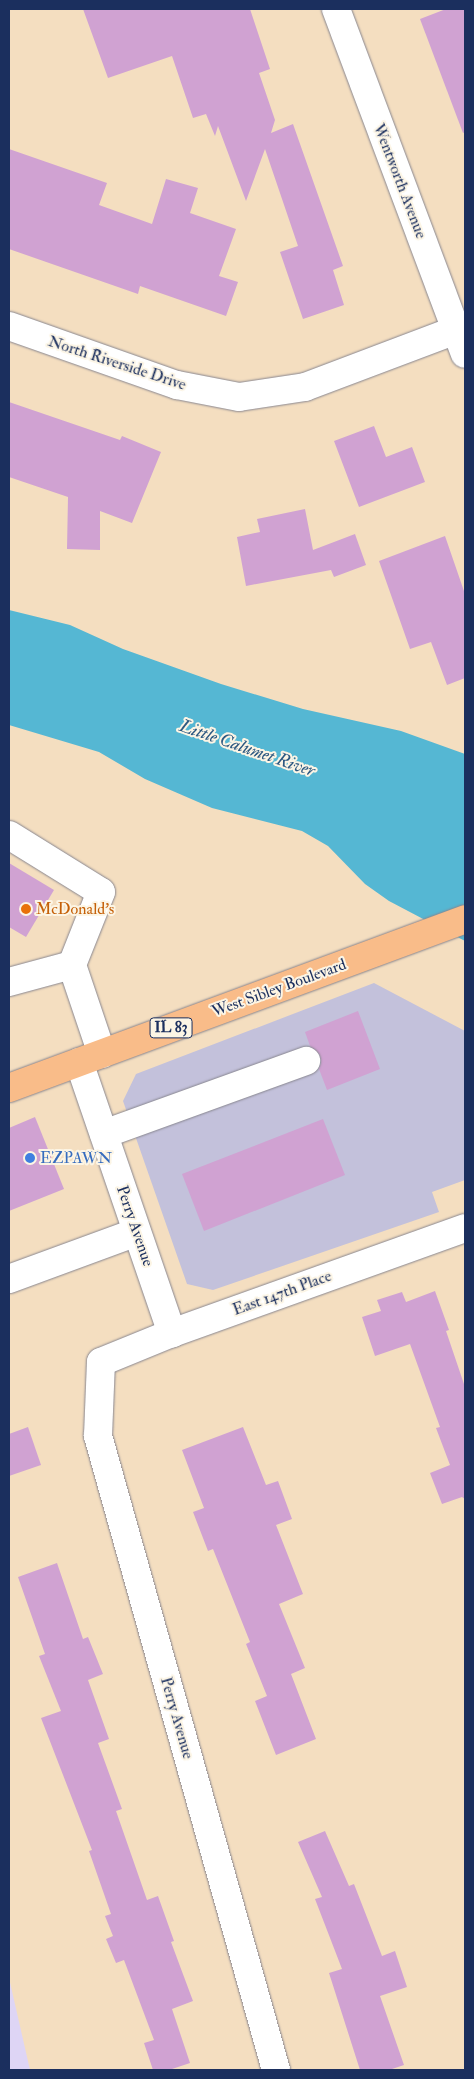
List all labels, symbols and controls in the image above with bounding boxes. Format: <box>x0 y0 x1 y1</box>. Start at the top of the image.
street label: Wentworth Avenue <box>369 121 431 241</box>
street label: North Riverside Drive <box>46 332 188 394</box>
water label: Little Calumet River <box>176 716 318 782</box>
place label: McDonald's <box>36 899 114 919</box>
marker: McDonald's <box>20 903 32 915</box>
street label: West Sibley Boulevard <box>209 955 349 1021</box>
road number: IL 83 <box>148 1016 194 1040</box>
place label: EZPAWN <box>40 1148 112 1168</box>
marker: EZPAWN <box>24 1152 36 1164</box>
street label: Perry Avenue <box>112 1183 158 1269</box>
street label: East 147th Place <box>230 1266 334 1320</box>
street label: Perry Avenue <box>156 1675 198 1761</box>

